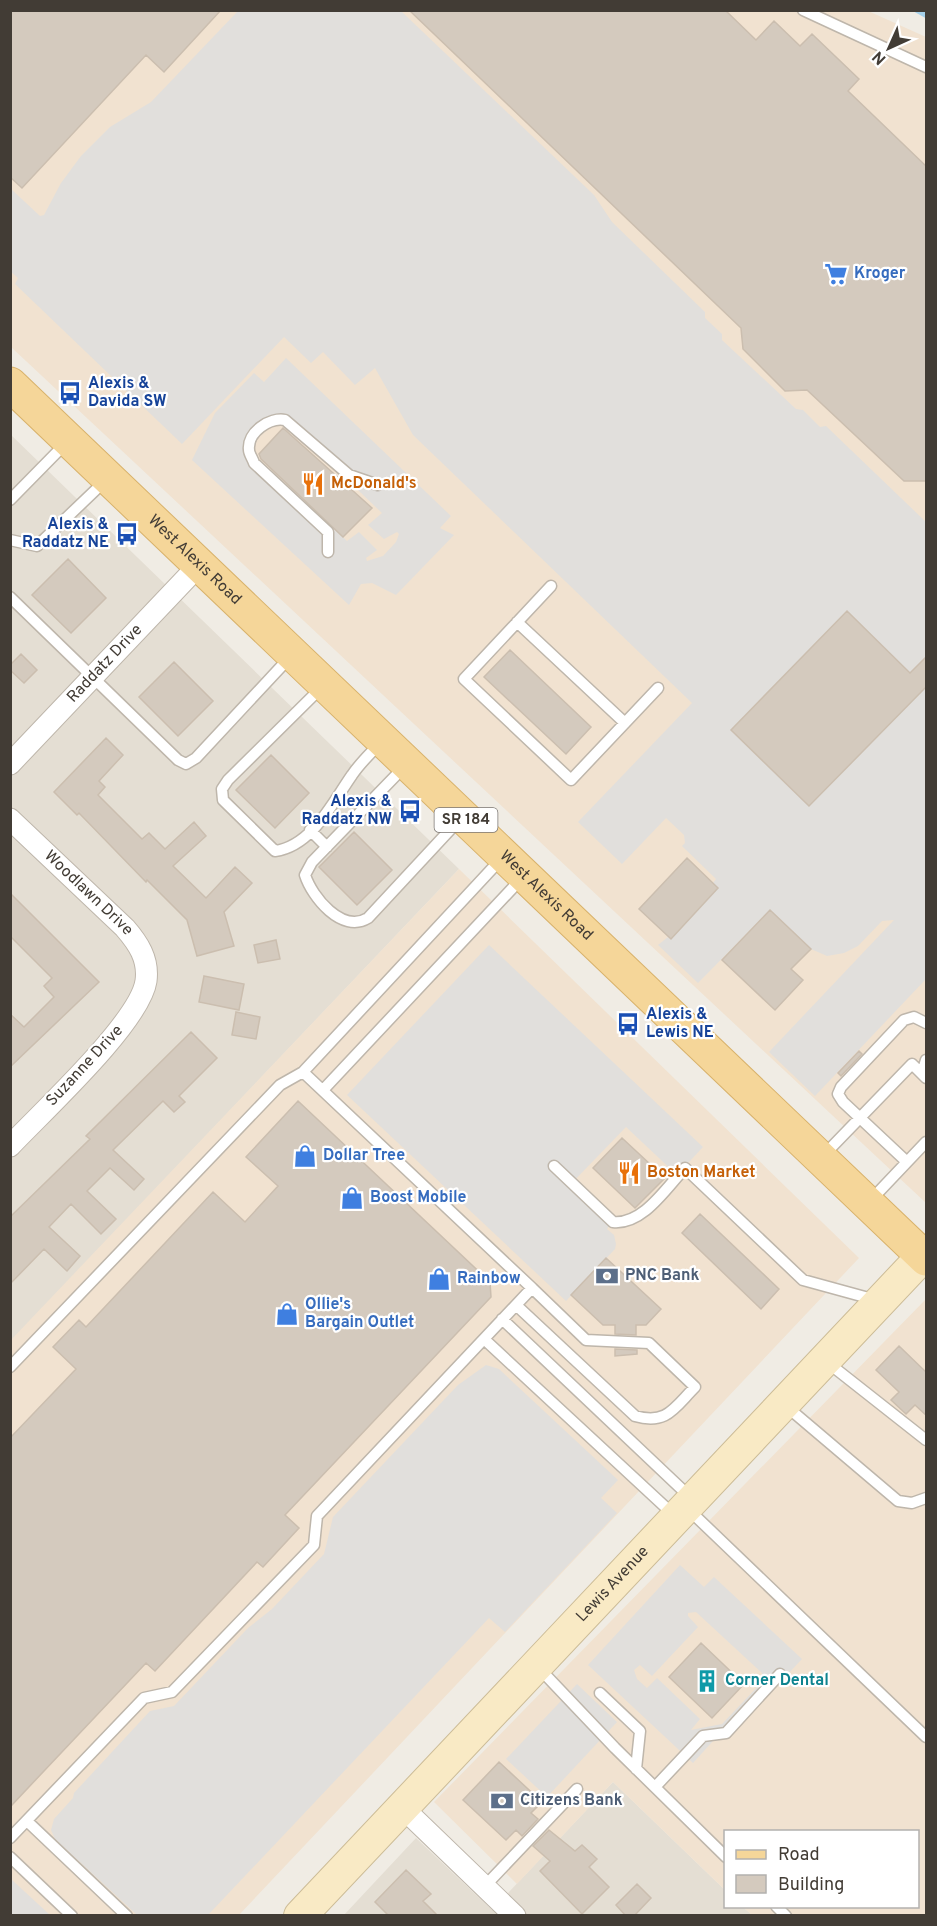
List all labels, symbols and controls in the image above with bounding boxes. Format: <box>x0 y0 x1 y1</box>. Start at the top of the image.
north arrow <box>859 18 919 78</box>
text: N <box>869 46 891 68</box>
supermarket icon: Kroger <box>823 261 849 287</box>
place label: Kroger <box>854 264 906 284</box>
place label: Alexis & Davida SW <box>88 374 167 412</box>
bus stop icon: Alexis & Davida SW <box>57 380 83 406</box>
restaurant icon: McDonald's <box>300 471 326 497</box>
place label: McDonald's <box>331 474 417 494</box>
street label: West Alexis Road <box>143 511 245 610</box>
place label: Alexis & Raddatz NE <box>22 515 109 553</box>
bus stop icon: Alexis & Raddatz NE <box>114 521 140 547</box>
street label: Raddatz Drive <box>63 620 147 707</box>
place label: Alexis & Raddatz NW <box>302 792 392 830</box>
bus stop icon: Alexis & Raddatz NW <box>397 798 423 824</box>
road number: SR 184 <box>434 808 498 832</box>
street label: Woodlawn Drive <box>40 846 137 940</box>
street label: West Alexis Road <box>495 846 597 945</box>
place label: Alexis & Lewis NE <box>646 1005 714 1043</box>
bus stop icon: Alexis & Lewis NE <box>615 1011 641 1037</box>
street label: Suzanne Drive <box>42 1021 128 1111</box>
shop icon: Dollar Tree <box>292 1143 318 1169</box>
place label: Dollar Tree <box>323 1146 405 1166</box>
restaurant icon: Boston Market <box>616 1160 642 1186</box>
place label: Boston Market <box>647 1163 756 1183</box>
shop icon: Boost Mobile <box>339 1185 365 1211</box>
place label: Boost Mobile <box>370 1188 467 1208</box>
bank icon: PNC Bank <box>594 1263 620 1289</box>
shop icon: Rainbow <box>426 1266 452 1292</box>
place label: PNC Bank <box>625 1266 700 1286</box>
place label: Rainbow <box>457 1269 521 1289</box>
place label: Ollie's Bargain Outlet <box>305 1295 414 1333</box>
shop icon: Ollie's Bargain Outlet <box>274 1301 300 1327</box>
street label: Lewis Avenue <box>572 1542 654 1627</box>
building icon: Corner Dental <box>694 1668 720 1694</box>
place label: Corner Dental <box>725 1671 829 1691</box>
bank icon: Citizens Bank <box>489 1788 515 1814</box>
place label: Citizens Bank <box>520 1791 623 1811</box>
legend <box>724 1830 919 1908</box>
text: Road <box>778 1844 820 1867</box>
text: Building <box>778 1874 844 1897</box>

